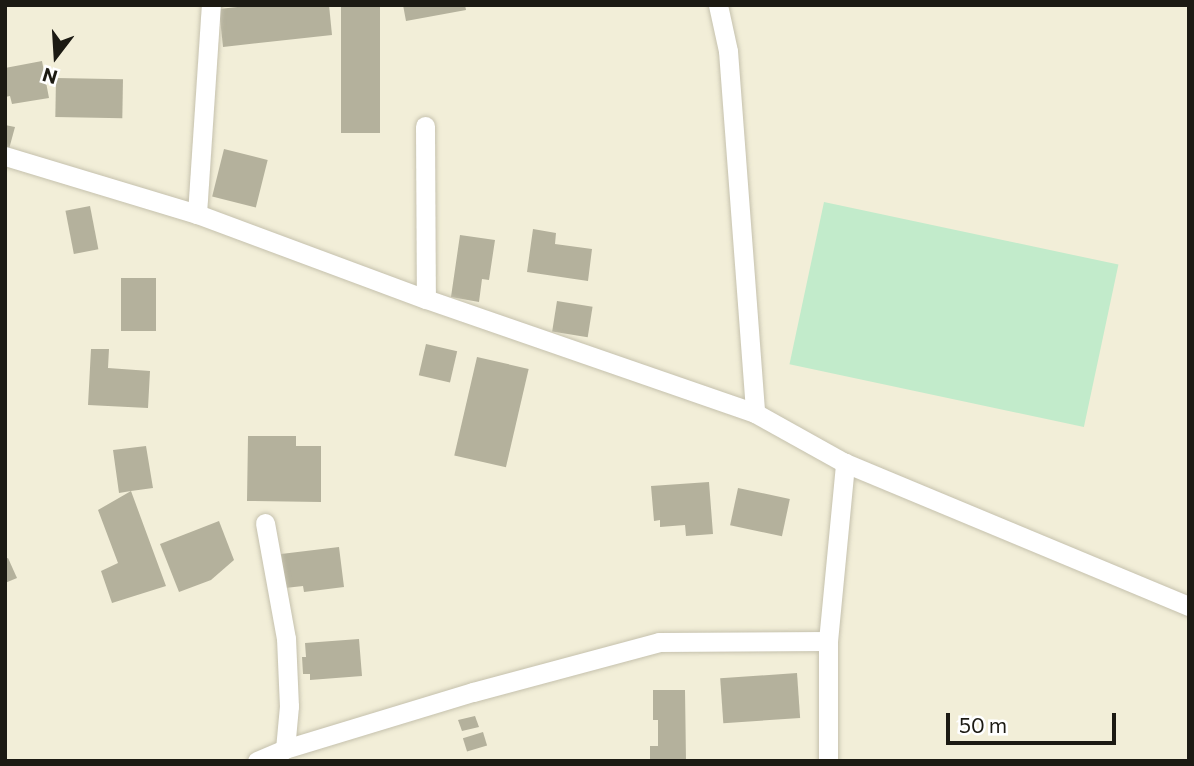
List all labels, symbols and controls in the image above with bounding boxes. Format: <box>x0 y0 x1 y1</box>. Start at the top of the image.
north arrow <box>21 21 91 91</box>
text: N <box>40 63 60 90</box>
scale bar <box>949 700 1119 744</box>
text: 50 m <box>959 712 1007 737</box>

